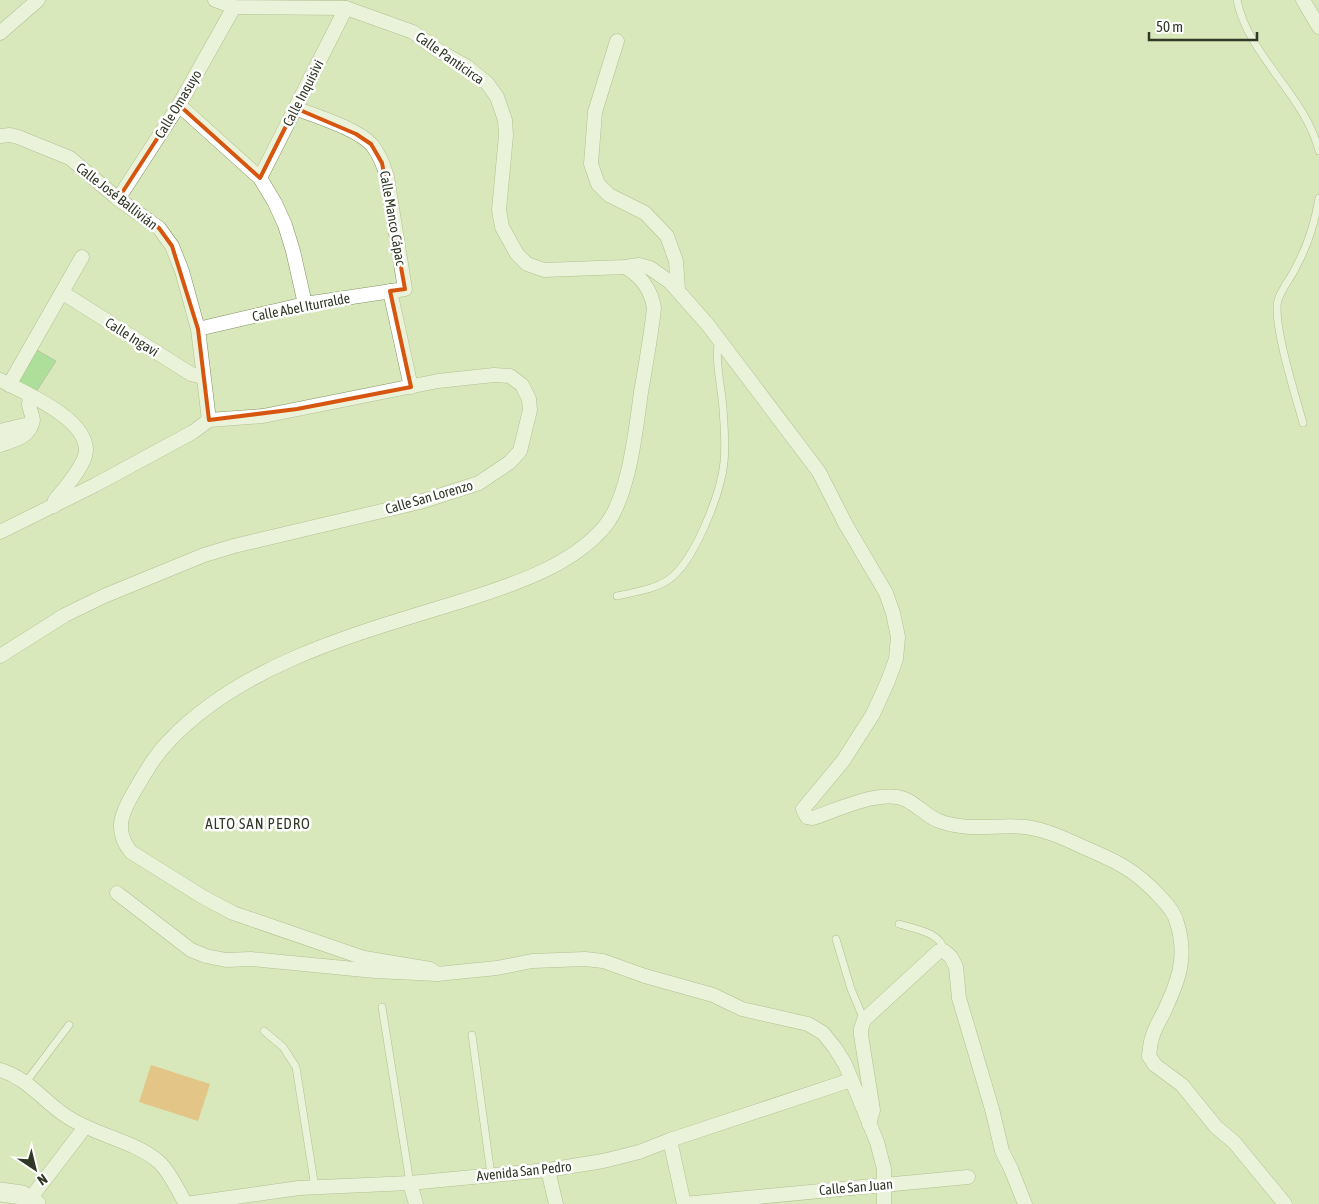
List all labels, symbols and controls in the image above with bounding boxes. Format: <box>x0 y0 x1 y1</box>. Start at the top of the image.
scale bar <box>1149 10 1256 42</box>
text: 50 m <box>1156 18 1183 35</box>
street label: Calle Panticirca <box>413 29 487 87</box>
street label: Calle Inquisivi <box>279 57 327 129</box>
street label: Calle Omasuyo <box>151 67 205 141</box>
street label: Calle José Ballivián <box>73 159 161 233</box>
street label: Calle Manco Cápac <box>377 169 409 267</box>
street label: Calle Abel Iturralde <box>251 290 351 324</box>
street label: Calle Ingavi <box>102 314 162 360</box>
street label: Calle San Lorenzo <box>383 477 475 517</box>
district label: ALTO SAN PEDRO <box>205 815 311 832</box>
north arrow <box>10 1144 60 1194</box>
street label: Avenida San Pedro <box>476 1158 572 1184</box>
text: N <box>34 1171 50 1189</box>
street label: Calle San Juan <box>818 1176 894 1198</box>

